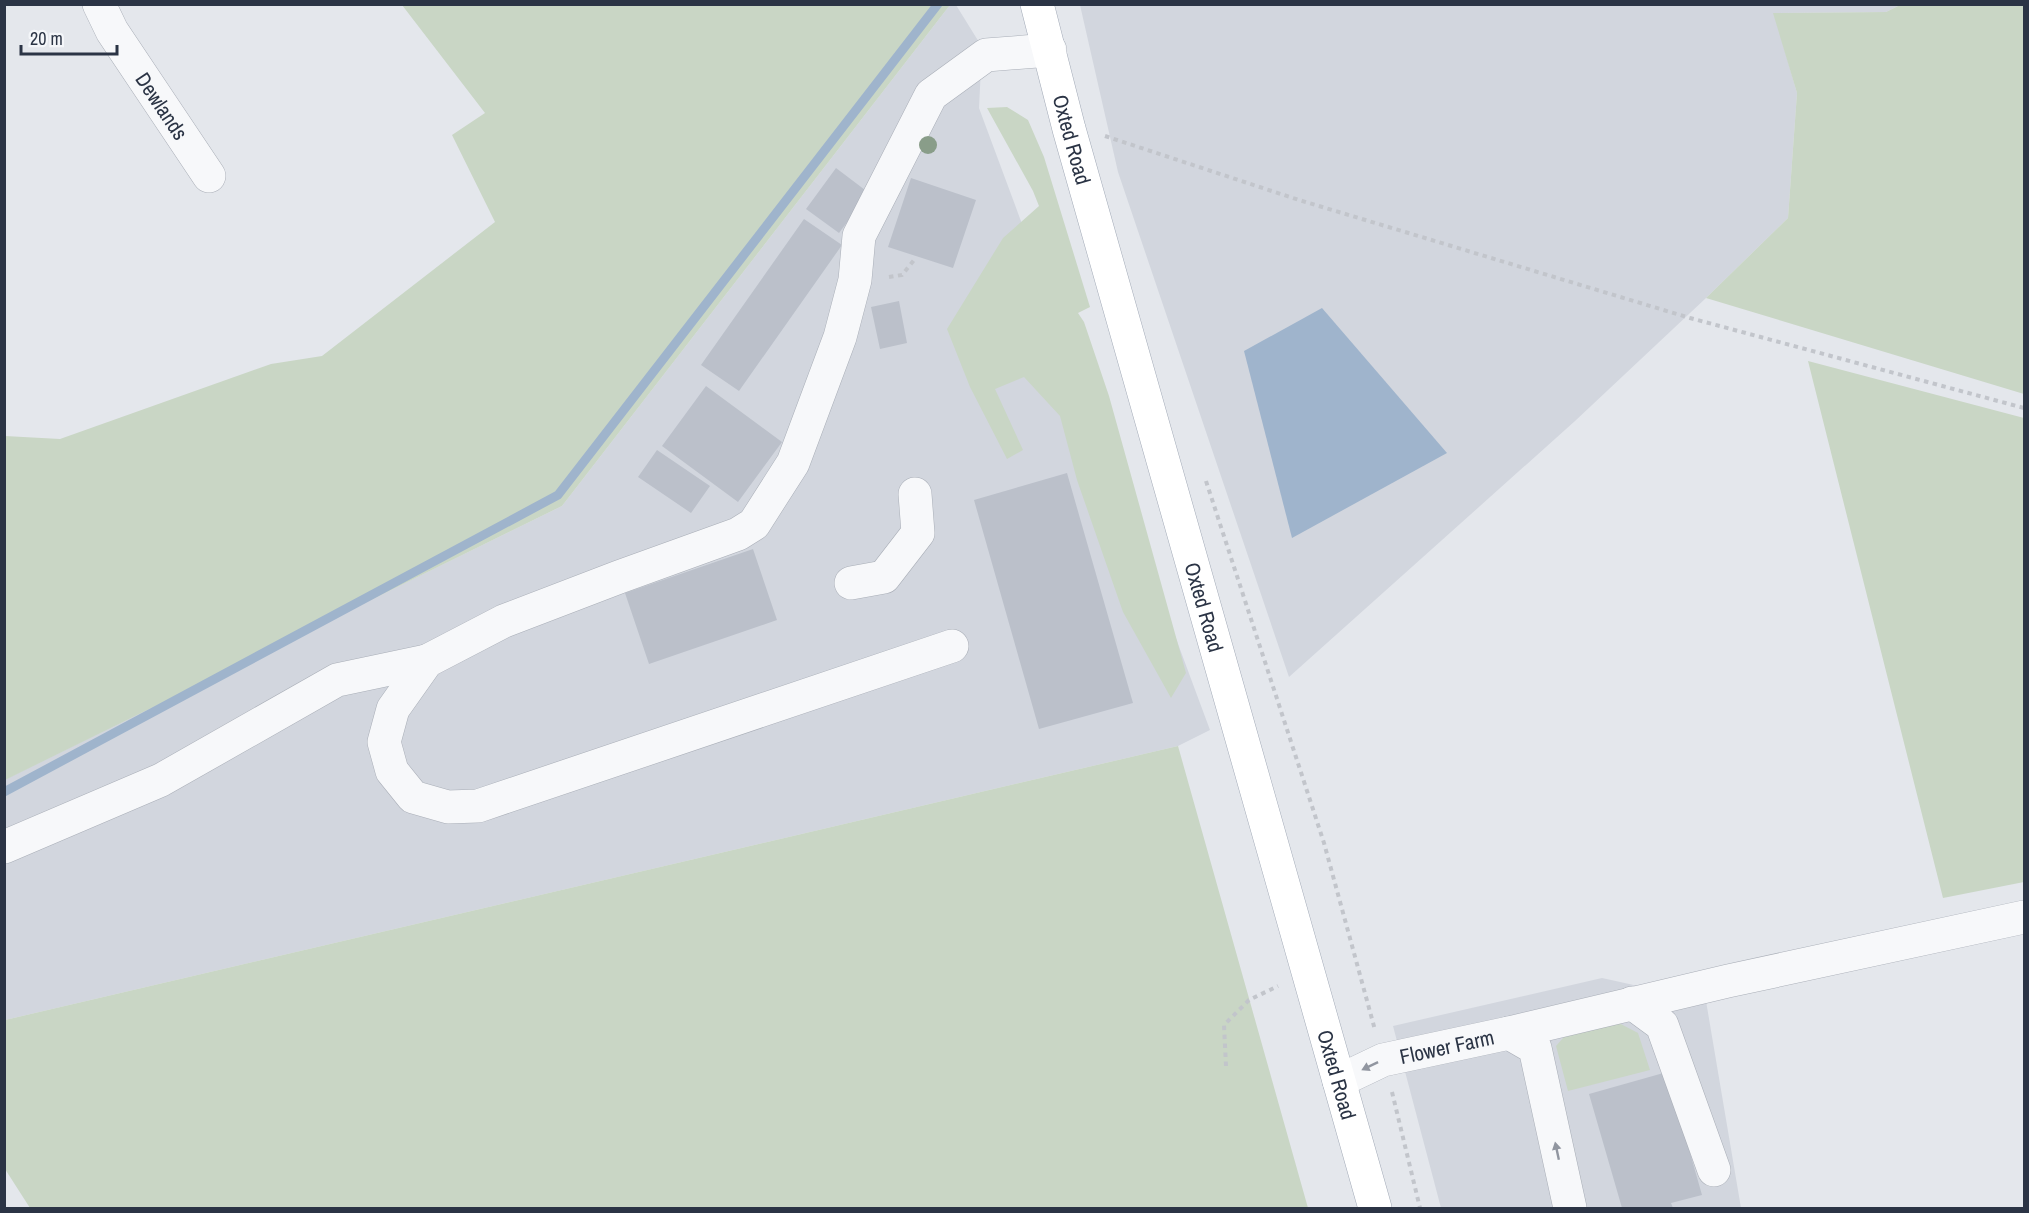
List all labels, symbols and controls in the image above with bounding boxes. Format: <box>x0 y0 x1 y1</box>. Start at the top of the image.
scale bar <box>21 18 117 56</box>
text: 20 m <box>30 26 63 51</box>
street label: Dewlands <box>129 66 195 145</box>
street label: Oxted Road <box>1046 91 1098 188</box>
street label: Oxted Road <box>1178 559 1231 655</box>
street label: Flower Farm <box>1397 1022 1497 1071</box>
street label: Oxted Road <box>1311 1026 1364 1123</box>
one-way arrow <box>1361 1062 1378 1071</box>
one-way arrow <box>1552 1142 1562 1161</box>

